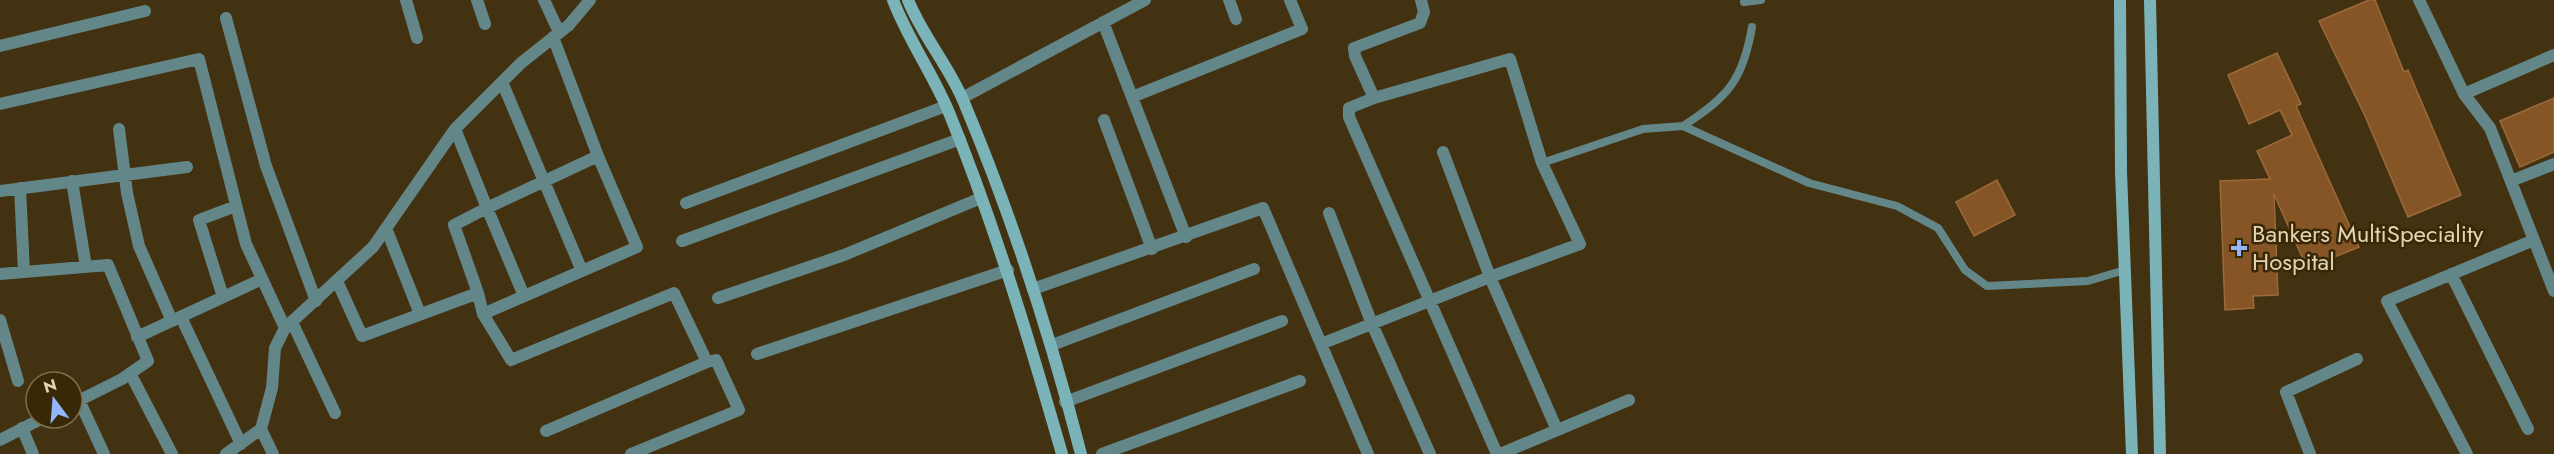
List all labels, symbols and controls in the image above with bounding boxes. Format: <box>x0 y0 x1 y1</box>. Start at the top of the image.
place label: Bankers MultiSpeciality Hospital <box>2252 216 2484 279</box>
marker: Bankers MultiSpeciality Hospital <box>2230 239 2248 257</box>
north arrow <box>24 370 84 430</box>
text: N <box>41 373 59 399</box>

